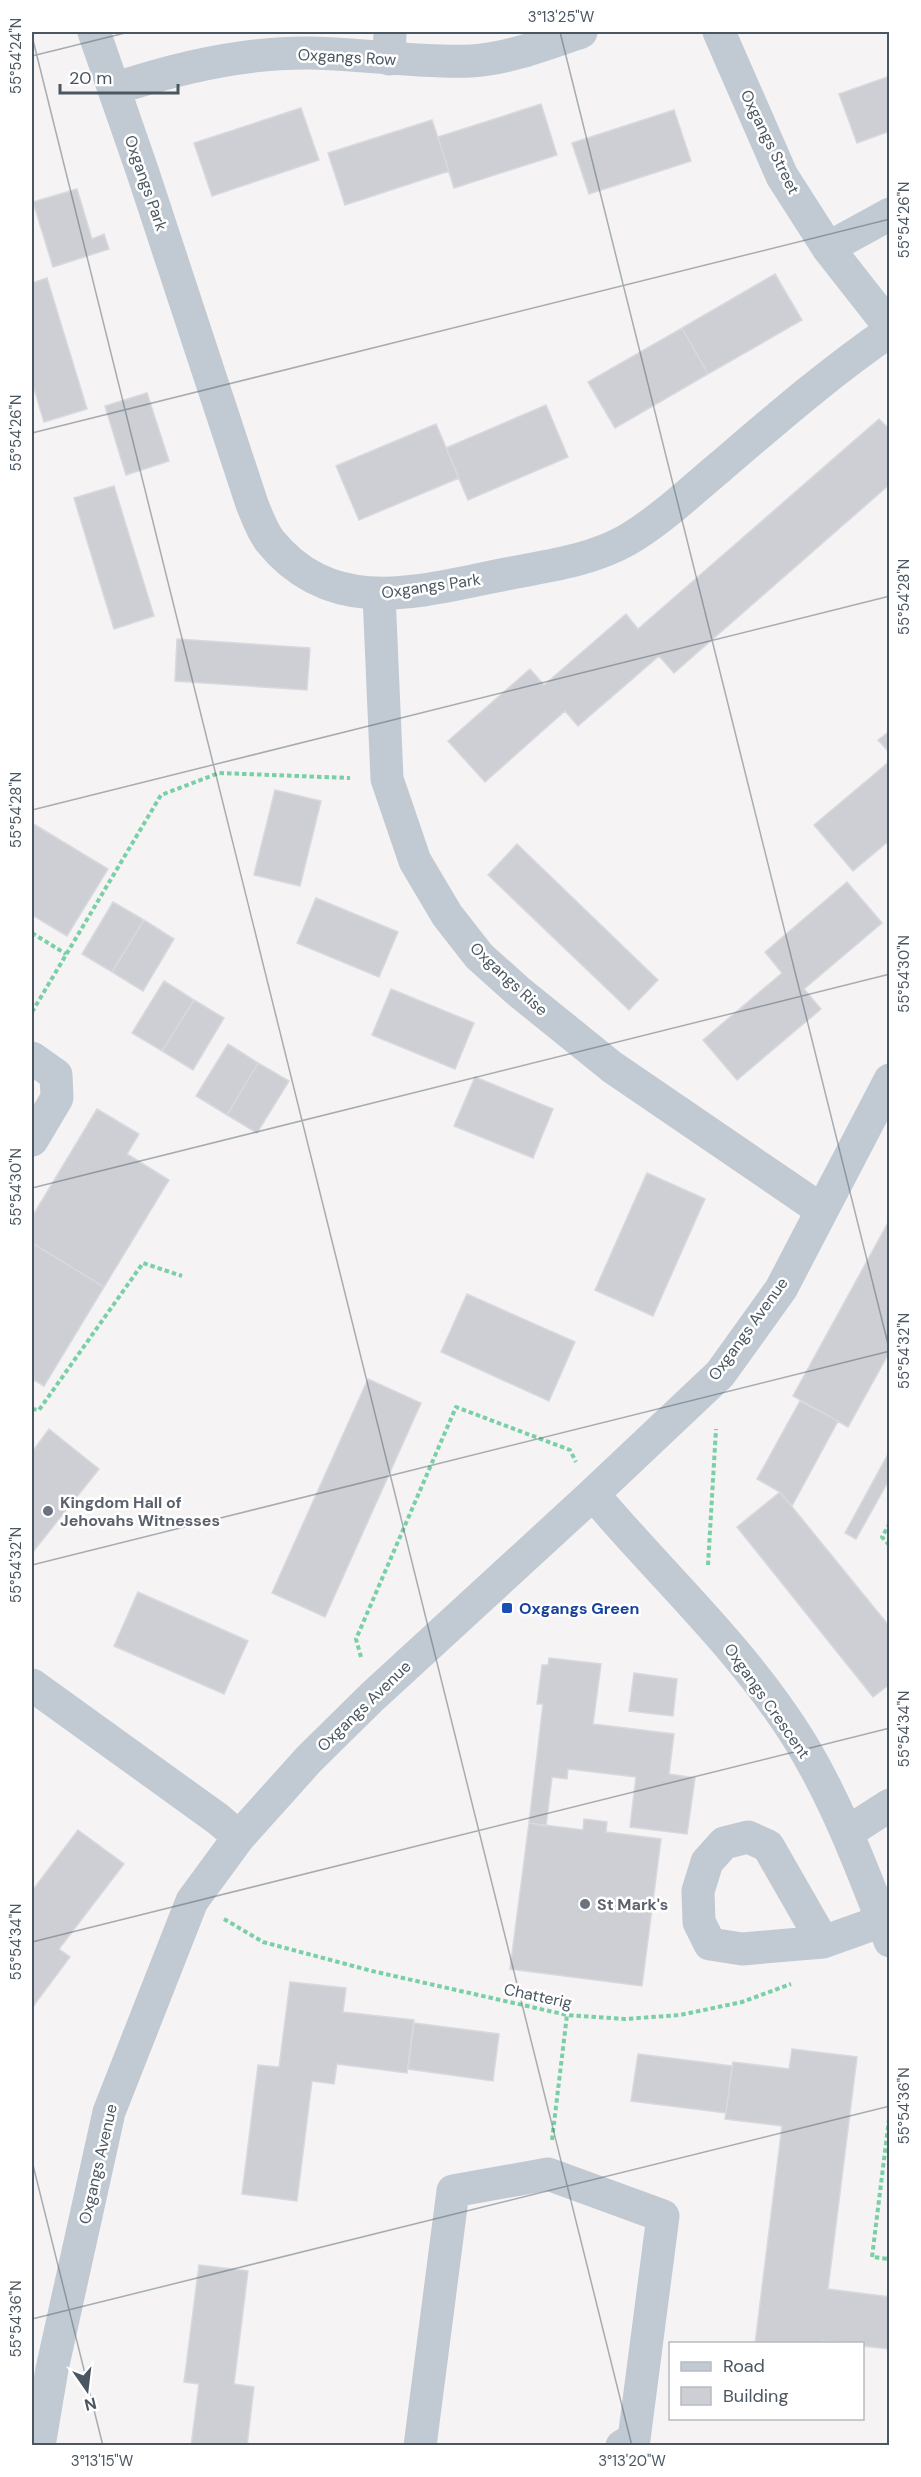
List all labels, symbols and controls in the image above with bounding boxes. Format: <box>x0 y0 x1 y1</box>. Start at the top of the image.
text: 3°13'25"W <box>528 7 595 27</box>
text: 55°54'24"N <box>6 18 26 94</box>
street label: Oxgangs Row <box>297 44 397 70</box>
scale bar <box>60 57 178 95</box>
text: 20 m <box>69 66 112 90</box>
street label: Oxgangs Street <box>736 86 804 198</box>
street label: Oxgangs Park <box>120 132 172 234</box>
text: 55°54'26"N <box>894 182 914 258</box>
text: 55°54'26"N <box>6 395 26 471</box>
text: 55°54'28"N <box>894 559 914 635</box>
street label: Oxgangs Park <box>380 569 482 603</box>
text: 55°54'28"N <box>6 772 26 848</box>
text: 55°54'30"N <box>894 935 914 1013</box>
street label: Oxgangs Rise <box>466 938 552 1020</box>
text: 55°54'30"N <box>6 1148 26 1226</box>
street label: Oxgangs Avenue <box>703 1273 793 1385</box>
text: 55°54'32"N <box>894 1313 914 1389</box>
place label: Kingdom Hall of Jehovahs Witnesses <box>60 1492 220 1531</box>
marker: Kingdom Hall of Jehovahs Witnesses <box>41 1504 55 1518</box>
text: 55°54'32"N <box>6 1527 26 1603</box>
place label: Oxgangs Green <box>519 1598 639 1619</box>
marker: Oxgangs Green <box>500 1601 514 1615</box>
street label: Oxgangs Crescent <box>719 1639 815 1763</box>
street label: Oxgangs Avenue <box>313 1656 415 1756</box>
text: 55°54'34"N <box>894 1691 914 1767</box>
place label: St Mark's <box>597 1894 668 1915</box>
marker: St Mark's <box>578 1897 592 1911</box>
text: 55°54'34"N <box>6 1904 26 1980</box>
street label: Chatterig <box>502 1979 574 2013</box>
text: 55°54'36"N <box>894 2067 914 2145</box>
street label: Oxgangs Avenue <box>74 2102 122 2226</box>
text: 55°54'36"N <box>6 2280 26 2358</box>
legend <box>669 2342 864 2420</box>
text: Road <box>723 2354 765 2378</box>
north arrow <box>57 2360 117 2420</box>
text: Building <box>723 2384 788 2408</box>
text: N <box>82 2392 99 2416</box>
text: 3°13'15"W <box>71 2451 134 2471</box>
text: 3°13'20"W <box>598 2451 666 2471</box>

